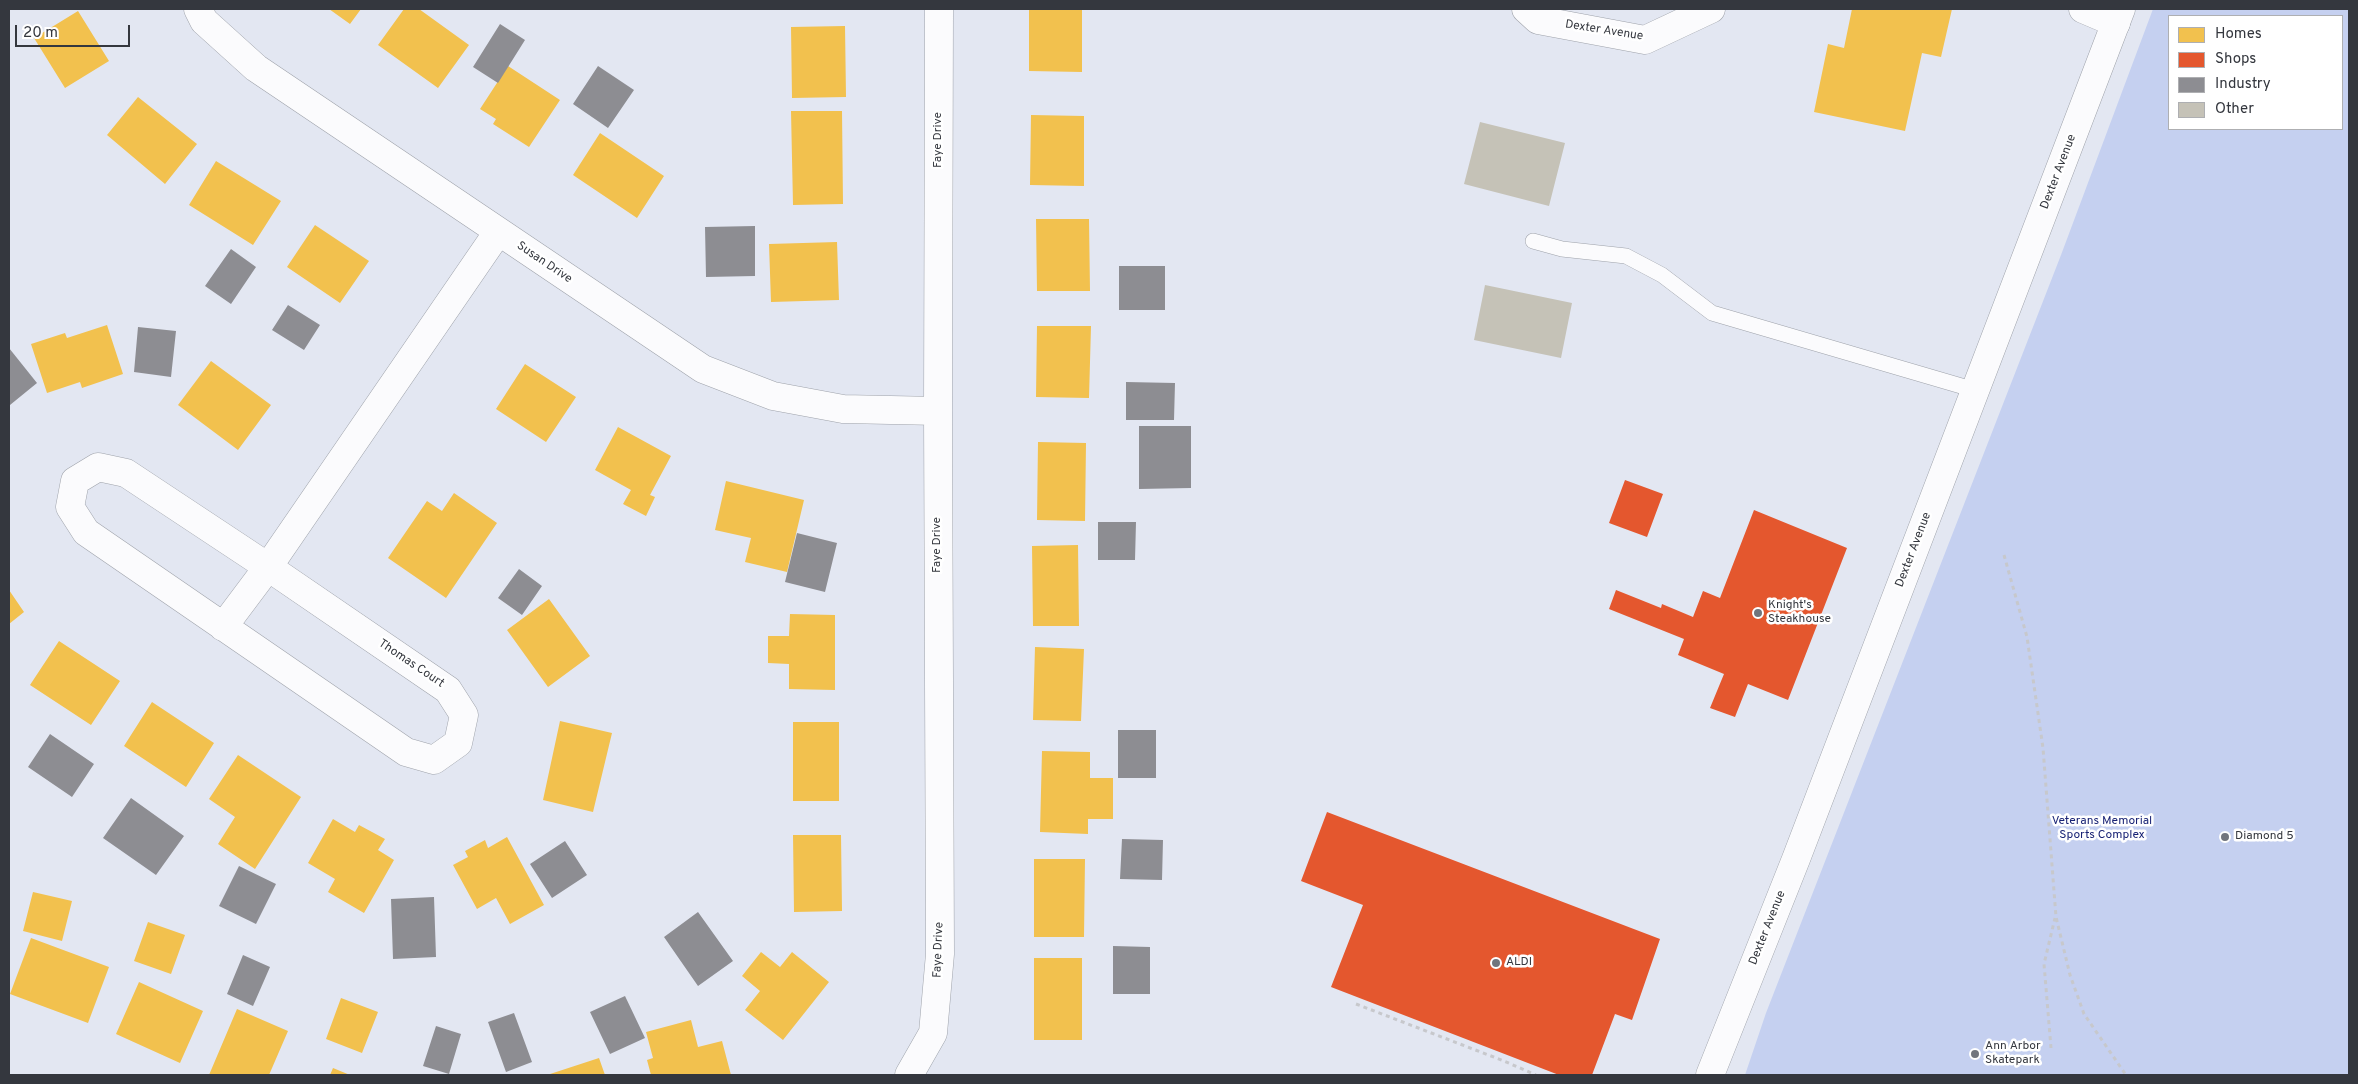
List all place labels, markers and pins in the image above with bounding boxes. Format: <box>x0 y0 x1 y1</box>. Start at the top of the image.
place label: Knight's Steakhouse <box>1768 599 1831 627</box>
marker: Knight's Steakhouse <box>1752 607 1764 619</box>
place label: Diamond 5 <box>2235 830 2294 844</box>
marker: Diamond 5 <box>2219 831 2231 843</box>
place label: ALDI <box>1506 956 1532 970</box>
marker: ALDI <box>1490 957 1502 969</box>
place label: Ann Arbor Skatepark <box>1985 1040 2041 1068</box>
marker: Ann Arbor Skatepark <box>1969 1048 1981 1060</box>

